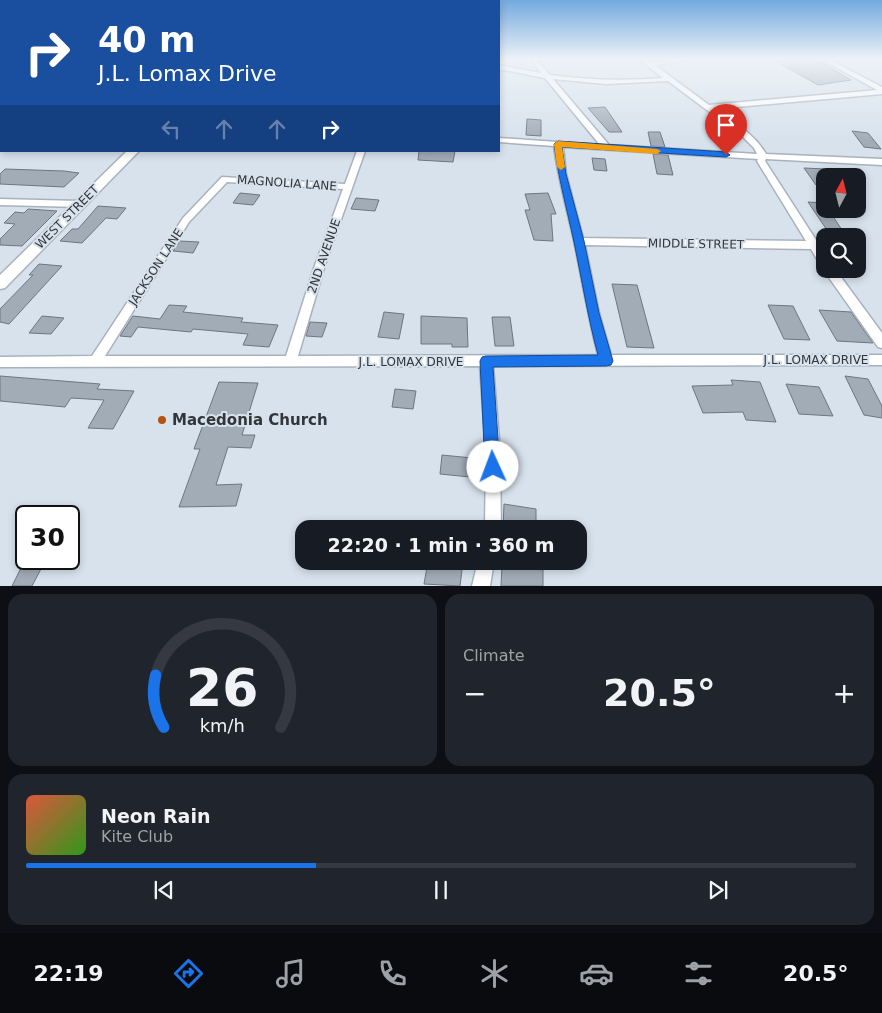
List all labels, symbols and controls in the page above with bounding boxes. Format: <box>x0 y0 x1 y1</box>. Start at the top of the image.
icon: right <box>15 20 80 85</box>
text: 40 m <box>98 20 195 60</box>
text: J.L. Lomax Drive <box>98 61 277 86</box>
pin <box>705 104 747 155</box>
icon: arrive <box>712 111 740 139</box>
icon: left <box>157 115 185 143</box>
icon: ahead <box>210 115 238 143</box>
icon: ahead <box>263 115 291 143</box>
icon: right <box>316 115 344 143</box>
north arrow <box>816 168 866 218</box>
map controls <box>816 168 866 278</box>
street label: MAGNOLIA LANE <box>237 173 337 193</box>
street label: WEST STREET <box>32 182 102 252</box>
street label: 2ND AVENUE <box>305 217 343 295</box>
street label: JACKSON LANE <box>125 226 186 309</box>
button: search <box>816 228 866 278</box>
street label: MIDDLE STREET <box>648 236 745 252</box>
street label: J.L. LOMAX DRIVE <box>763 353 868 367</box>
street label: J.L. LOMAX DRIVE <box>358 355 463 369</box>
place label: Macedonia Church <box>172 411 328 429</box>
marker: Macedonia Church <box>156 414 168 426</box>
position arrow <box>466 440 518 492</box>
speed limit sign: 30 <box>15 505 80 570</box>
text: 22:20 · 1 min · 360 m <box>327 534 555 556</box>
text: Climate <box>463 646 525 665</box>
text: 26 <box>186 658 259 718</box>
text: 20.5° <box>603 671 716 715</box>
text: − <box>463 677 486 710</box>
text: + <box>833 677 856 710</box>
text: km/h <box>200 715 245 736</box>
text: Neon Rain <box>101 805 210 827</box>
text: Kite Club <box>101 827 173 846</box>
icon: previous <box>150 876 178 904</box>
icon: pause <box>427 876 455 904</box>
icon: next <box>704 876 732 904</box>
icon: directions <box>171 956 206 991</box>
icon: music <box>273 956 308 991</box>
icon: phone <box>375 956 410 991</box>
icon: climate <box>477 956 512 991</box>
icon: car <box>579 956 614 991</box>
icon: filters <box>681 956 716 991</box>
text: 22:19 <box>34 961 104 986</box>
text: 20.5° <box>783 961 848 986</box>

